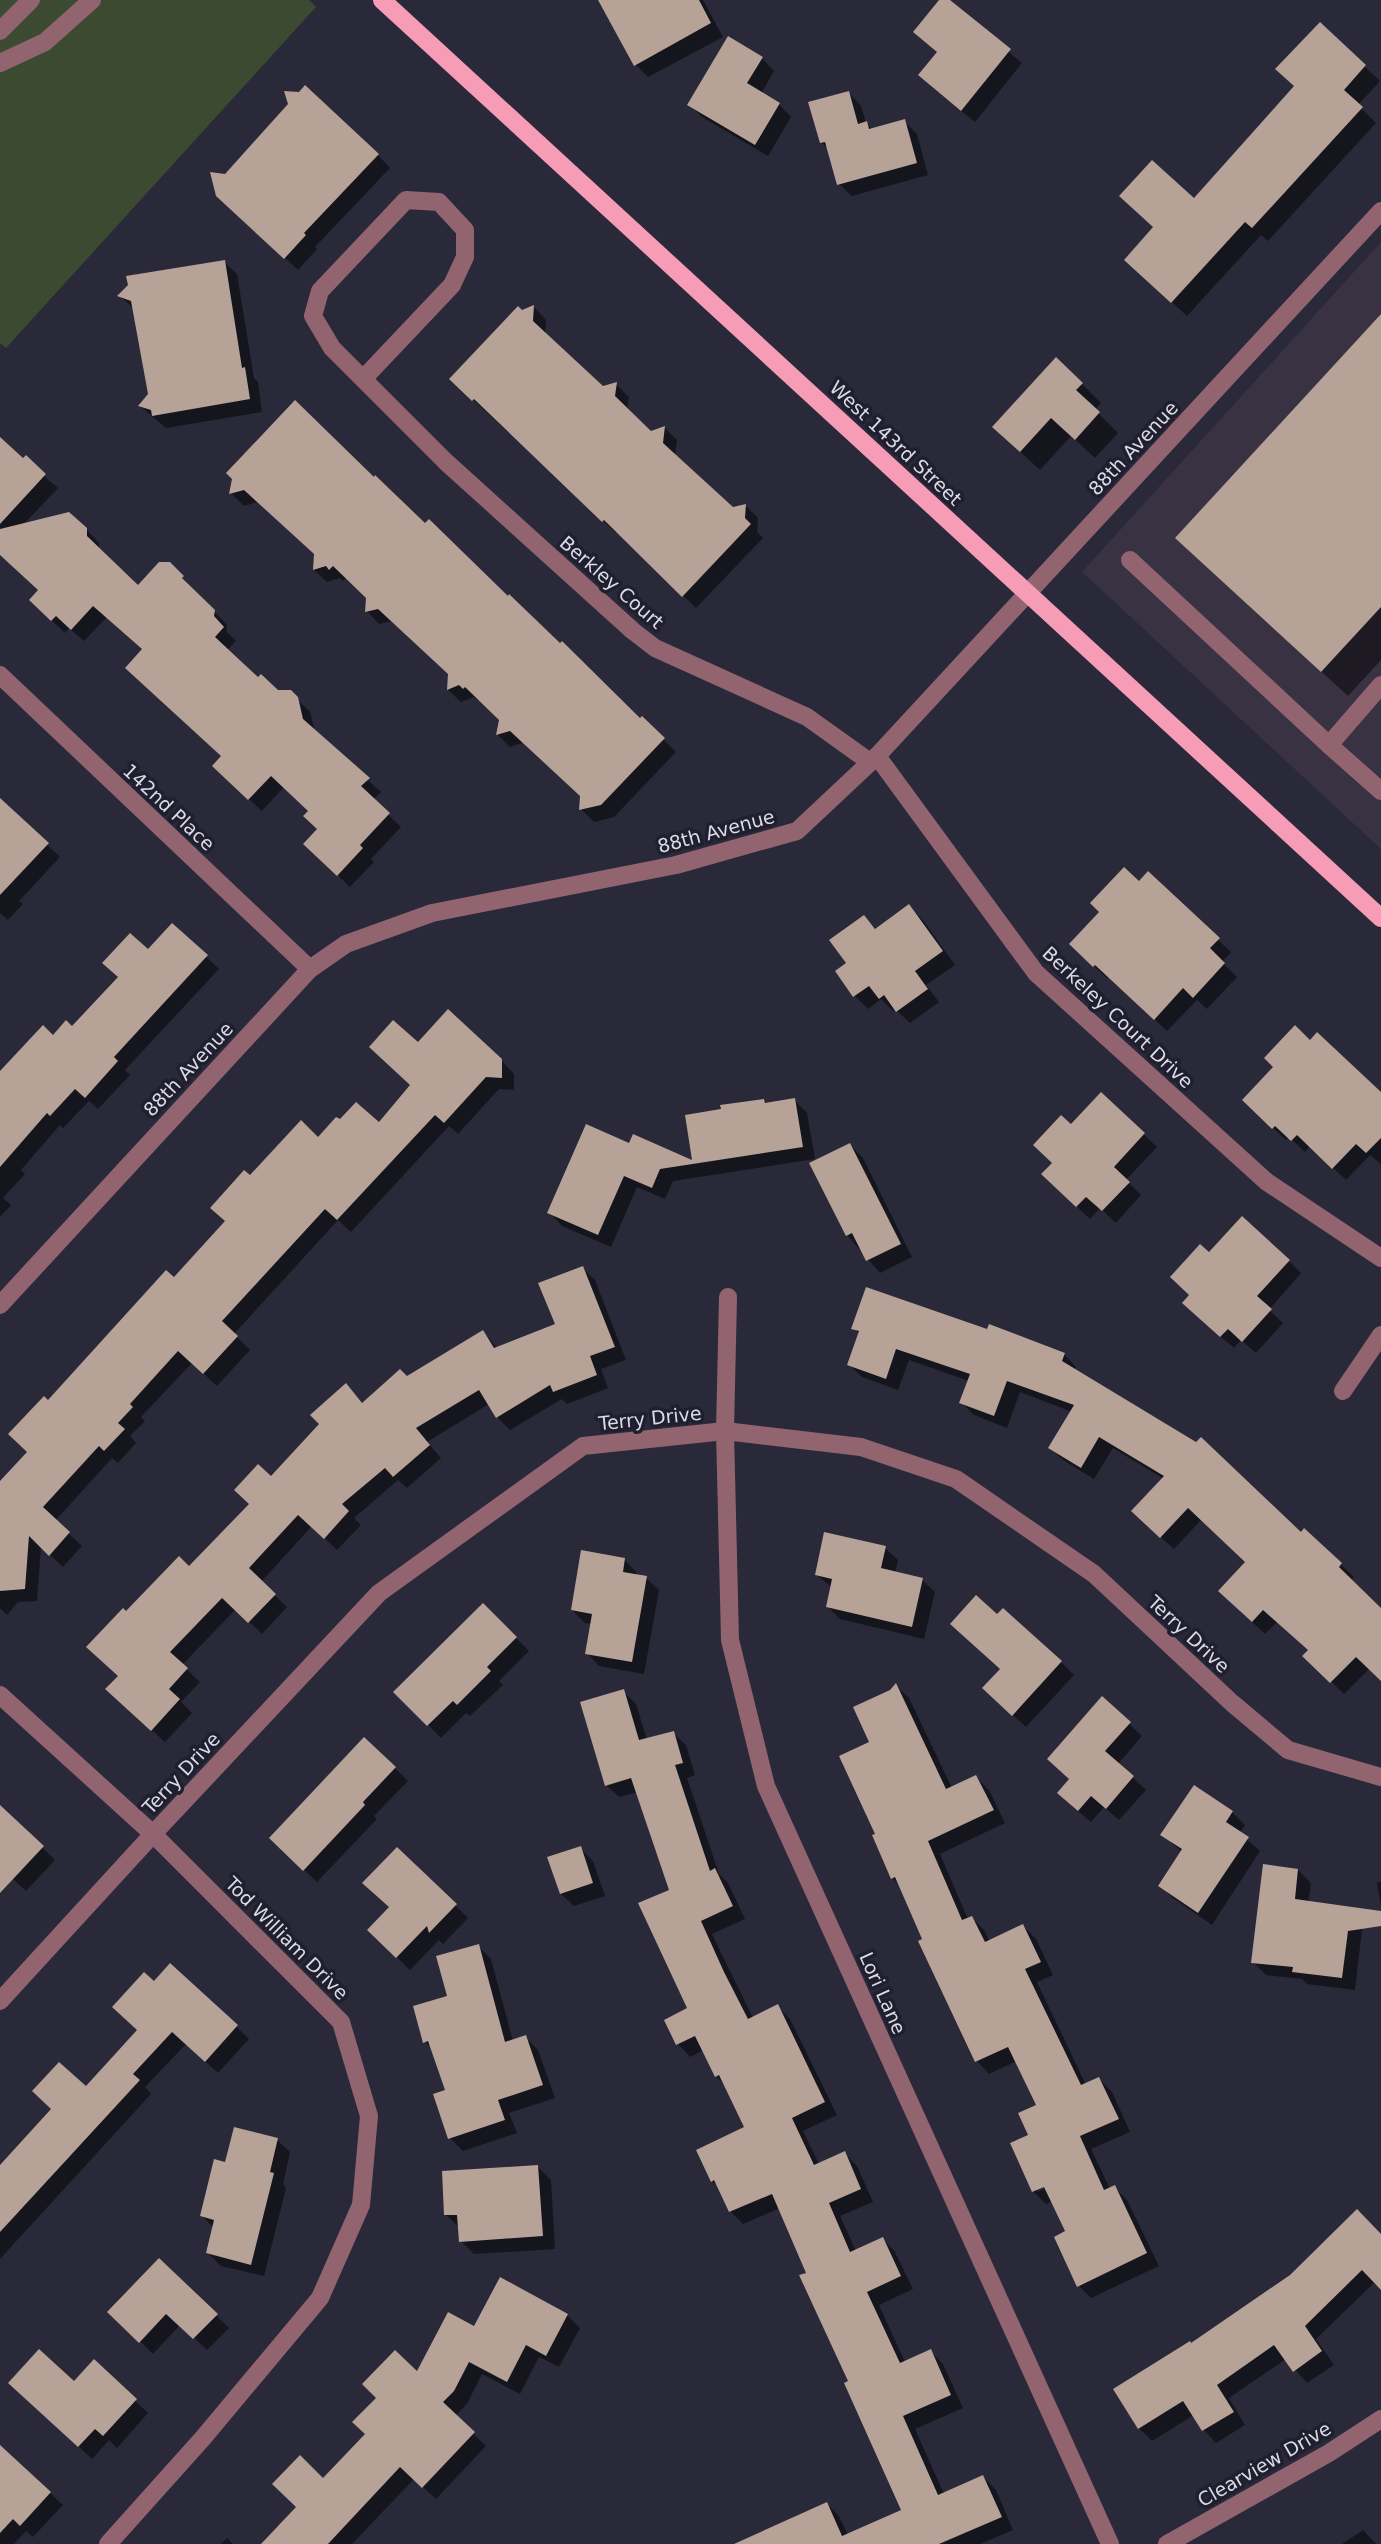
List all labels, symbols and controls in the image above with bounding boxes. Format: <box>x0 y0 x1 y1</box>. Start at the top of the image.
street label: West 143rd Street <box>825 376 967 510</box>
street label: 88th Avenue <box>1084 397 1182 499</box>
street label: Berkley Court <box>556 531 668 633</box>
street label: 142nd Place <box>119 759 219 855</box>
street label: 88th Avenue <box>655 805 777 857</box>
street label: Berkeley Court Drive <box>1038 942 1198 1092</box>
street label: 88th Avenue <box>139 1018 237 1120</box>
street label: Terry Drive <box>596 1402 703 1434</box>
street label: Terry Drive <box>1143 1590 1234 1677</box>
street label: Terry Drive <box>137 1728 224 1819</box>
street label: Tod William Drive <box>220 1871 353 2004</box>
street label: Lori Lane <box>855 1949 911 2037</box>
street label: Clearview Drive <box>1193 2417 1335 2511</box>

